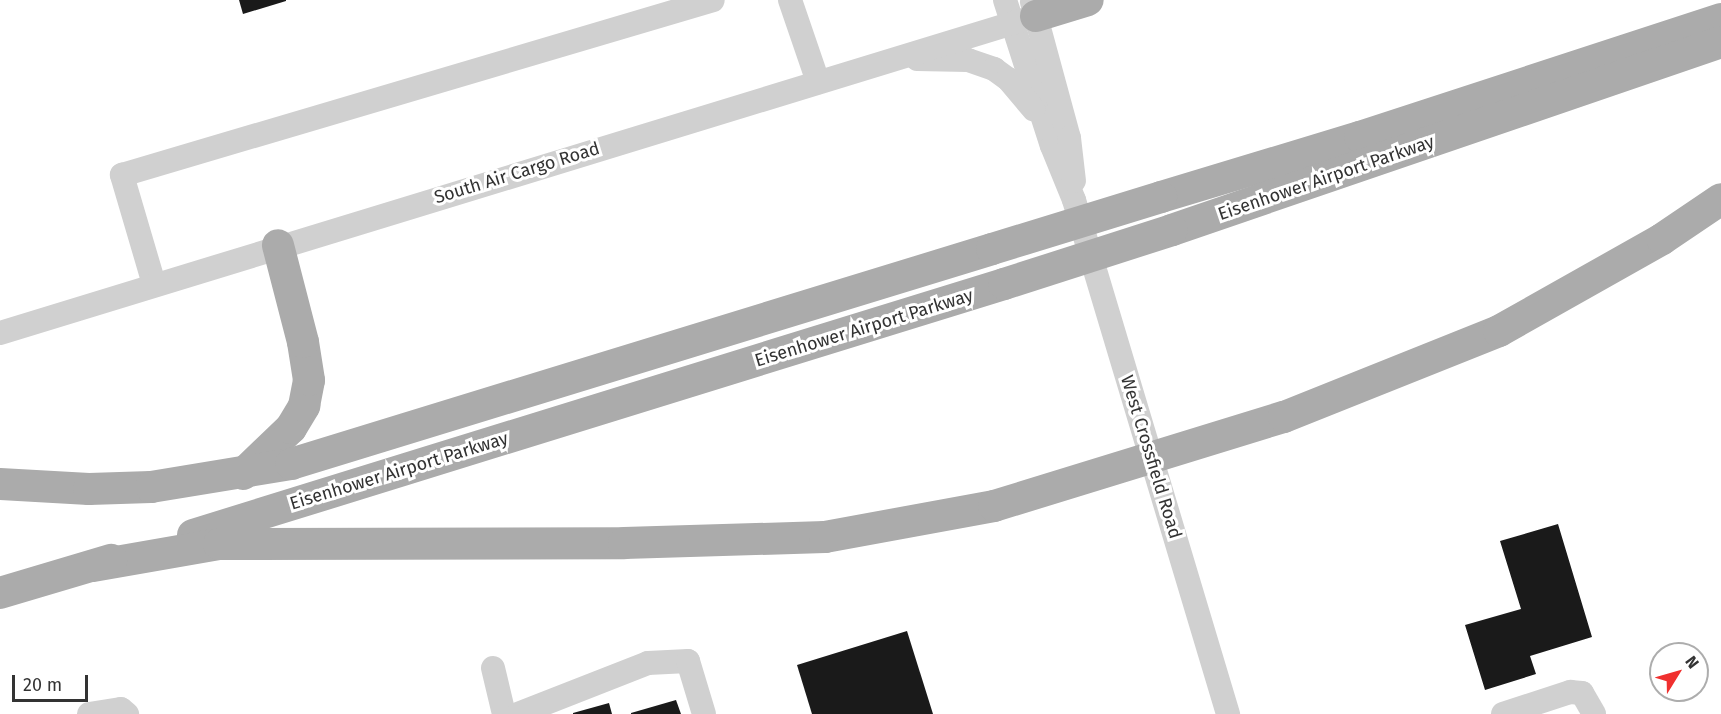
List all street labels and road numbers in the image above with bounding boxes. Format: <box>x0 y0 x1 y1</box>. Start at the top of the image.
street label: Eisenhower Airport Parkway <box>1215 131 1437 225</box>
street label: South Air Cargo Road <box>432 138 602 208</box>
street label: Eisenhower Airport Parkway <box>752 284 976 372</box>
street label: West Crossfield Road <box>1116 373 1186 541</box>
street label: Eisenhower Airport Parkway <box>287 427 511 515</box>

